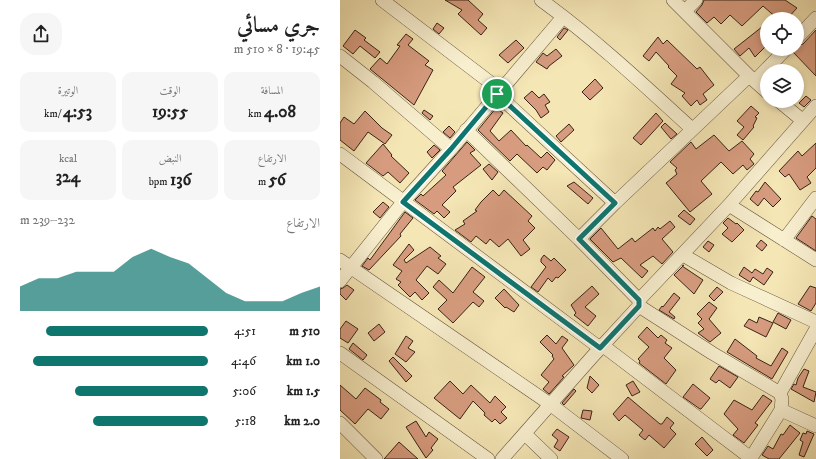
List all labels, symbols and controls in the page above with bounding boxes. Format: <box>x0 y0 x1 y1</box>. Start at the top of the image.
text: جري مسائي <box>237 12 320 39</box>
map controls <box>760 12 804 108</box>
button: locate <box>760 12 804 56</box>
button: share <box>20 13 62 55</box>
text: 19:45 · 8 × 510 m <box>234 41 320 57</box>
button: layers <box>760 64 804 108</box>
pin <box>480 77 514 111</box>
icon: arrive <box>486 83 508 105</box>
text: الوتيرة <box>58 84 78 98</box>
text: الوقت <box>159 84 181 98</box>
text: المسافة <box>261 84 283 98</box>
text: 4:53 <box>63 101 92 123</box>
text: 19:55 <box>152 101 188 123</box>
text: 4.08 <box>264 101 296 123</box>
text: /km <box>44 107 63 121</box>
text: km <box>248 107 264 121</box>
text: kcal <box>59 152 77 166</box>
text: النبض <box>159 152 181 166</box>
text: الارتفاع <box>258 152 286 166</box>
text: 324 <box>56 166 80 188</box>
text: 136 <box>170 169 191 191</box>
text: 56 <box>269 169 286 191</box>
text: bpm <box>149 175 170 189</box>
text: m <box>258 175 269 189</box>
text: 232–239 m <box>20 212 75 228</box>
text: الارتفاع <box>286 215 320 231</box>
text: 4:51 <box>234 323 256 339</box>
text: 510 m <box>289 323 320 339</box>
text: 4:46 <box>231 353 256 369</box>
text: 1.0 km <box>286 353 320 369</box>
text: 5:06 <box>232 383 256 399</box>
text: 1.5 km <box>287 383 320 399</box>
text: 5:18 <box>235 413 256 429</box>
text: 2.0 km <box>284 413 320 429</box>

